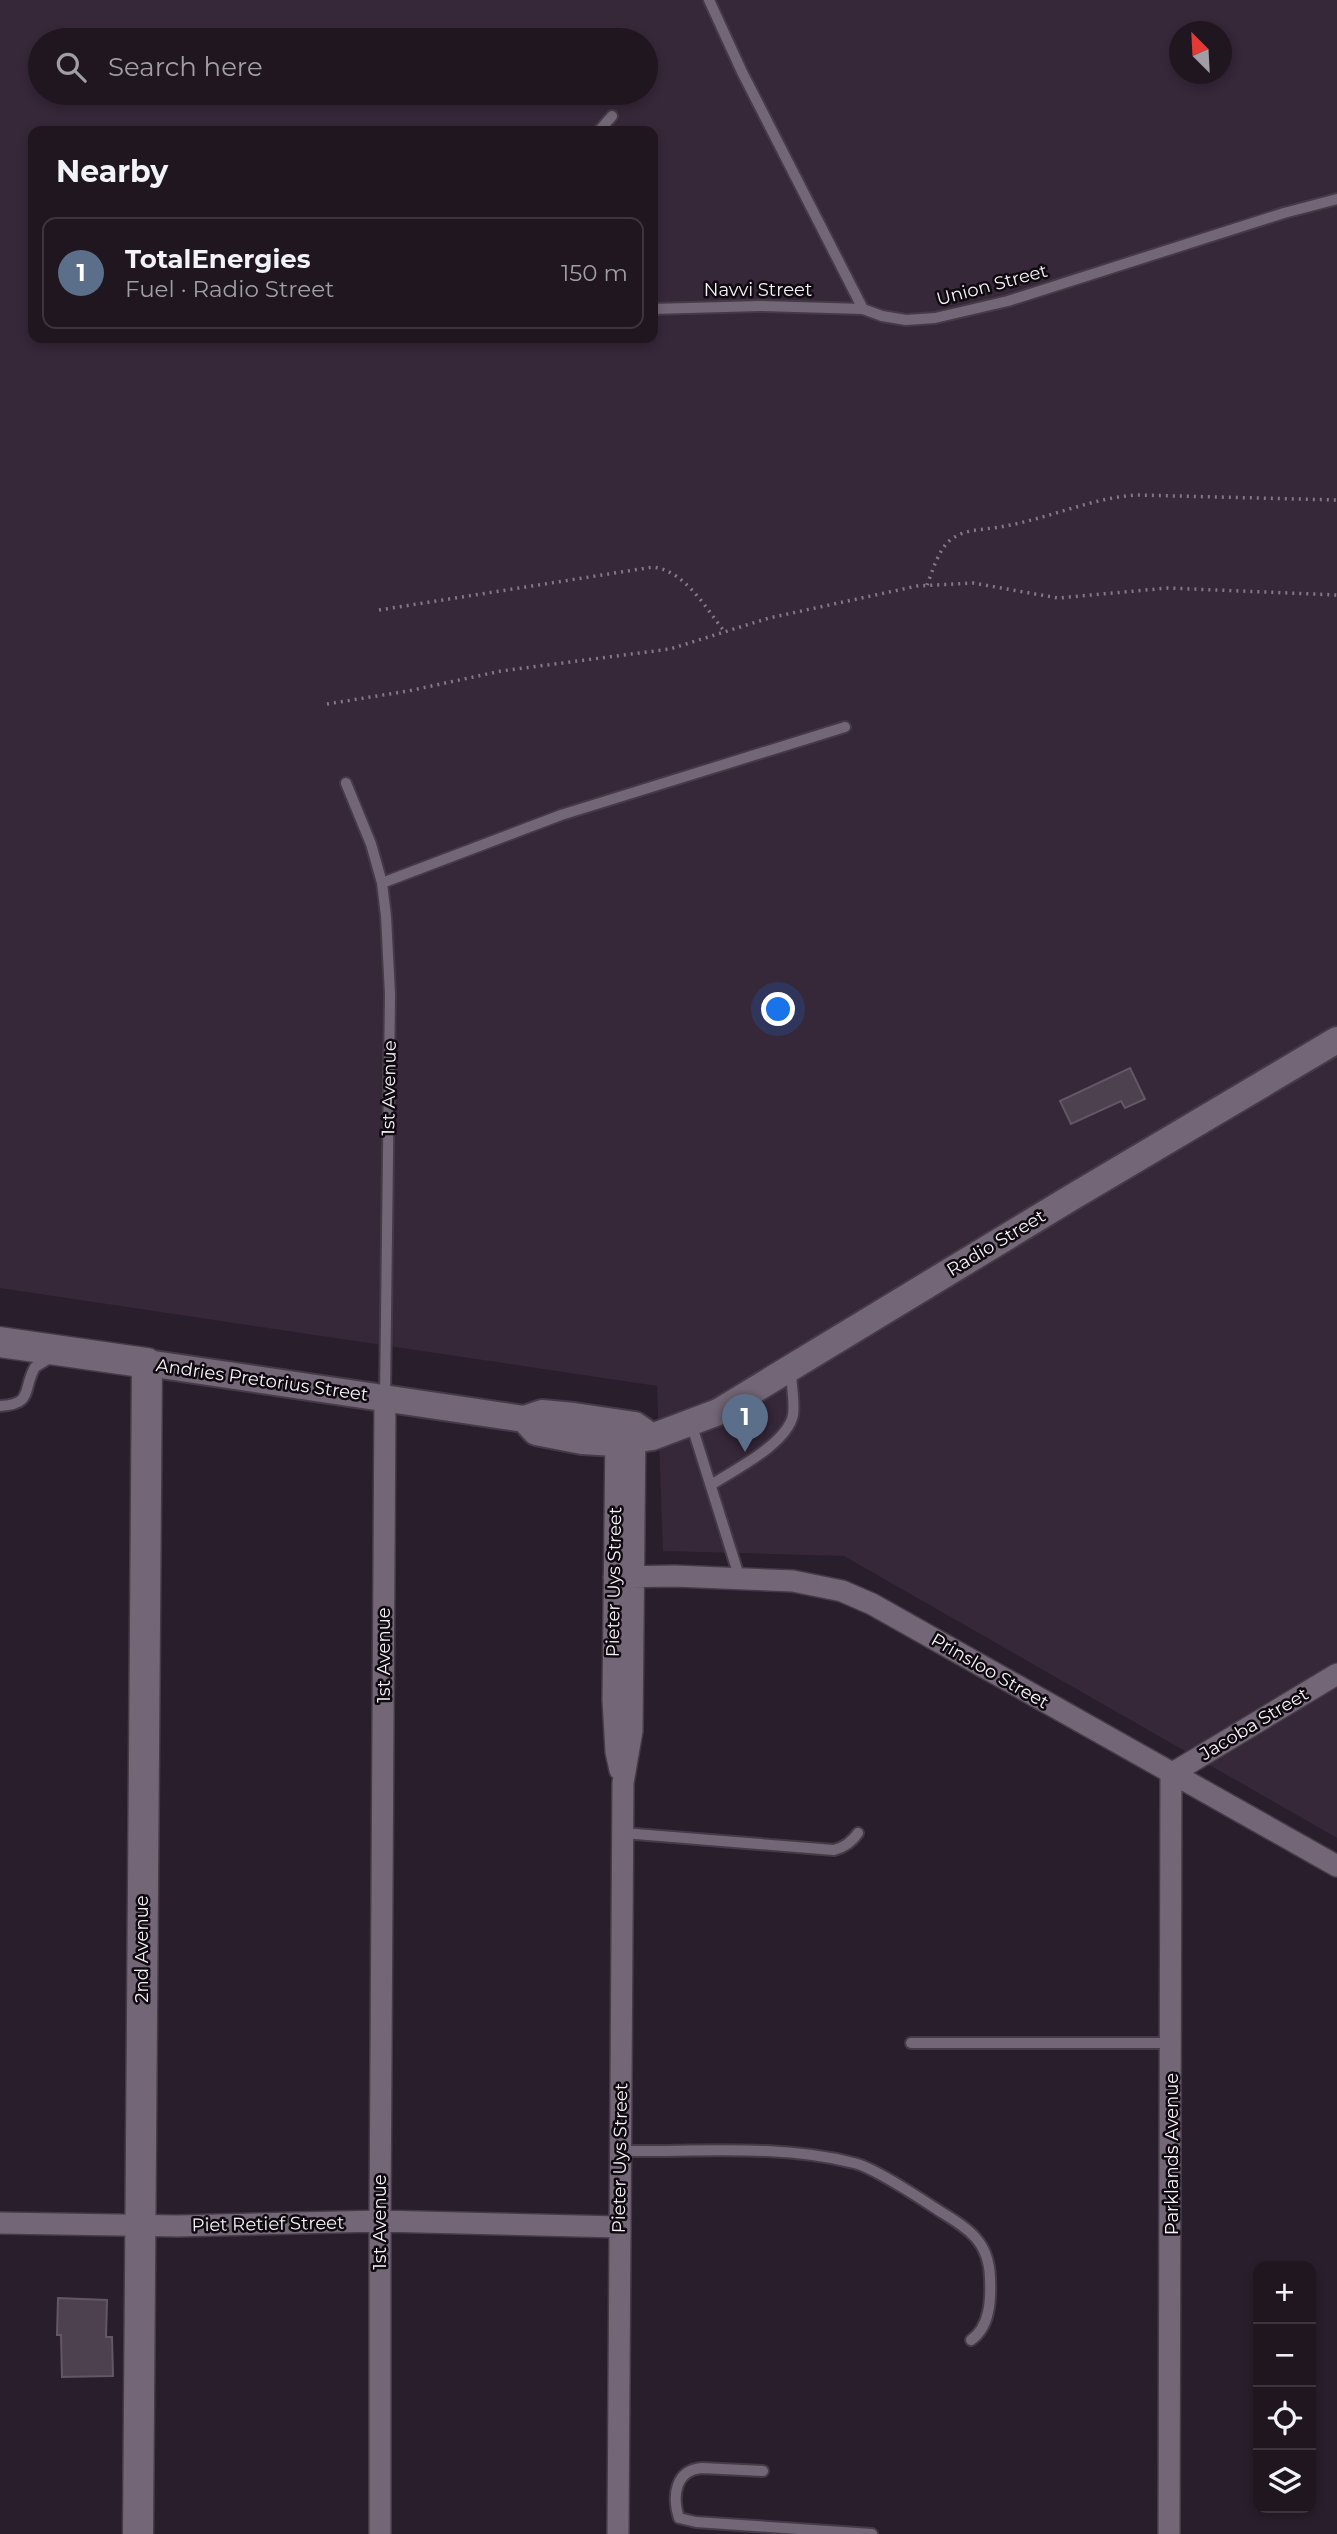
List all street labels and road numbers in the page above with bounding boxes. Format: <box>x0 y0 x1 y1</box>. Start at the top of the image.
street label: Union Street <box>934 260 1050 310</box>
street label: Navvi Street <box>704 279 812 301</box>
street label: 1st Avenue <box>377 1040 401 1136</box>
street label: Radio Street <box>943 1205 1049 1281</box>
street label: Andries Pretorius Street <box>154 1354 370 1406</box>
street label: Pieter Uys Street <box>602 1507 626 1657</box>
street label: 1st Avenue <box>373 1607 395 1703</box>
street label: Prinsloo Street <box>927 1628 1053 1714</box>
street label: Jacoba Street <box>1195 1683 1312 1766</box>
street label: 2nd Avenue <box>131 1895 153 2003</box>
street label: Parklands Avenue <box>1161 2073 1183 2235</box>
street label: Pieter Uys Street <box>608 2083 632 2233</box>
street label: 1st Avenue <box>369 2174 391 2270</box>
street label: Piet Retief Street <box>191 2212 345 2236</box>

